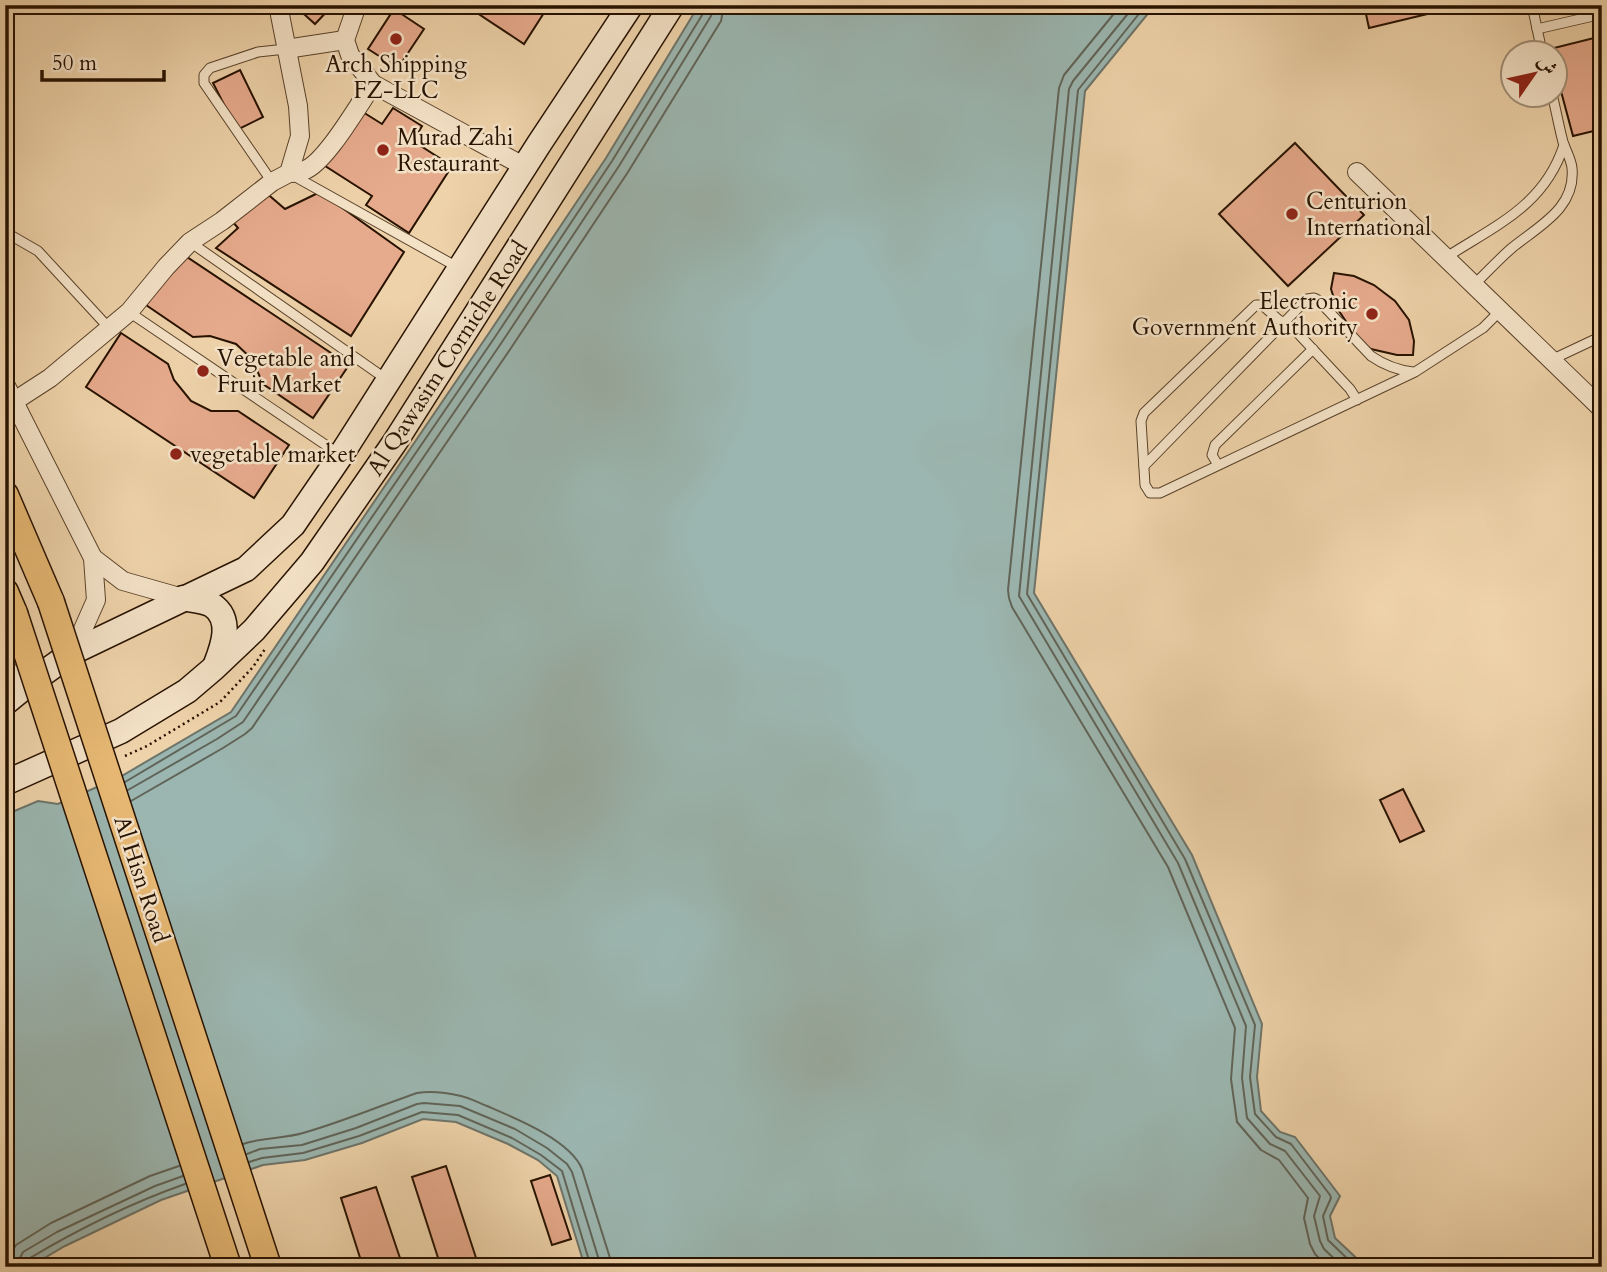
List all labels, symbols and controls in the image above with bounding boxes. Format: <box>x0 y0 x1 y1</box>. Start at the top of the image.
marker: Arch Shipping FZ-LLC <box>388 31 404 47</box>
scale bar <box>42 38 164 82</box>
north arrow <box>1498 38 1568 108</box>
text: 50 m <box>52 49 97 78</box>
place label: Arch Shipping FZ-LLC <box>325 49 467 106</box>
text: ش <box>1531 50 1563 80</box>
place label: Murad Zahi Restaurant <box>397 122 513 179</box>
marker: Murad Zahi Restaurant <box>375 142 391 158</box>
place label: Centurion International <box>1306 186 1431 243</box>
marker: Centurion International <box>1284 206 1300 222</box>
street label: Al Qawasim Corniche Road <box>360 234 536 482</box>
place label: Electronic Government Authority <box>1132 286 1358 343</box>
marker: Electronic Government Authority <box>1364 306 1380 322</box>
place label: Vegetable and Fruit Market <box>217 343 356 400</box>
marker: Vegetable and Fruit Market <box>195 363 211 379</box>
place label: vegetable market <box>190 439 355 470</box>
marker: vegetable market <box>168 446 184 462</box>
street label: Al Hisn Road <box>106 812 177 947</box>

